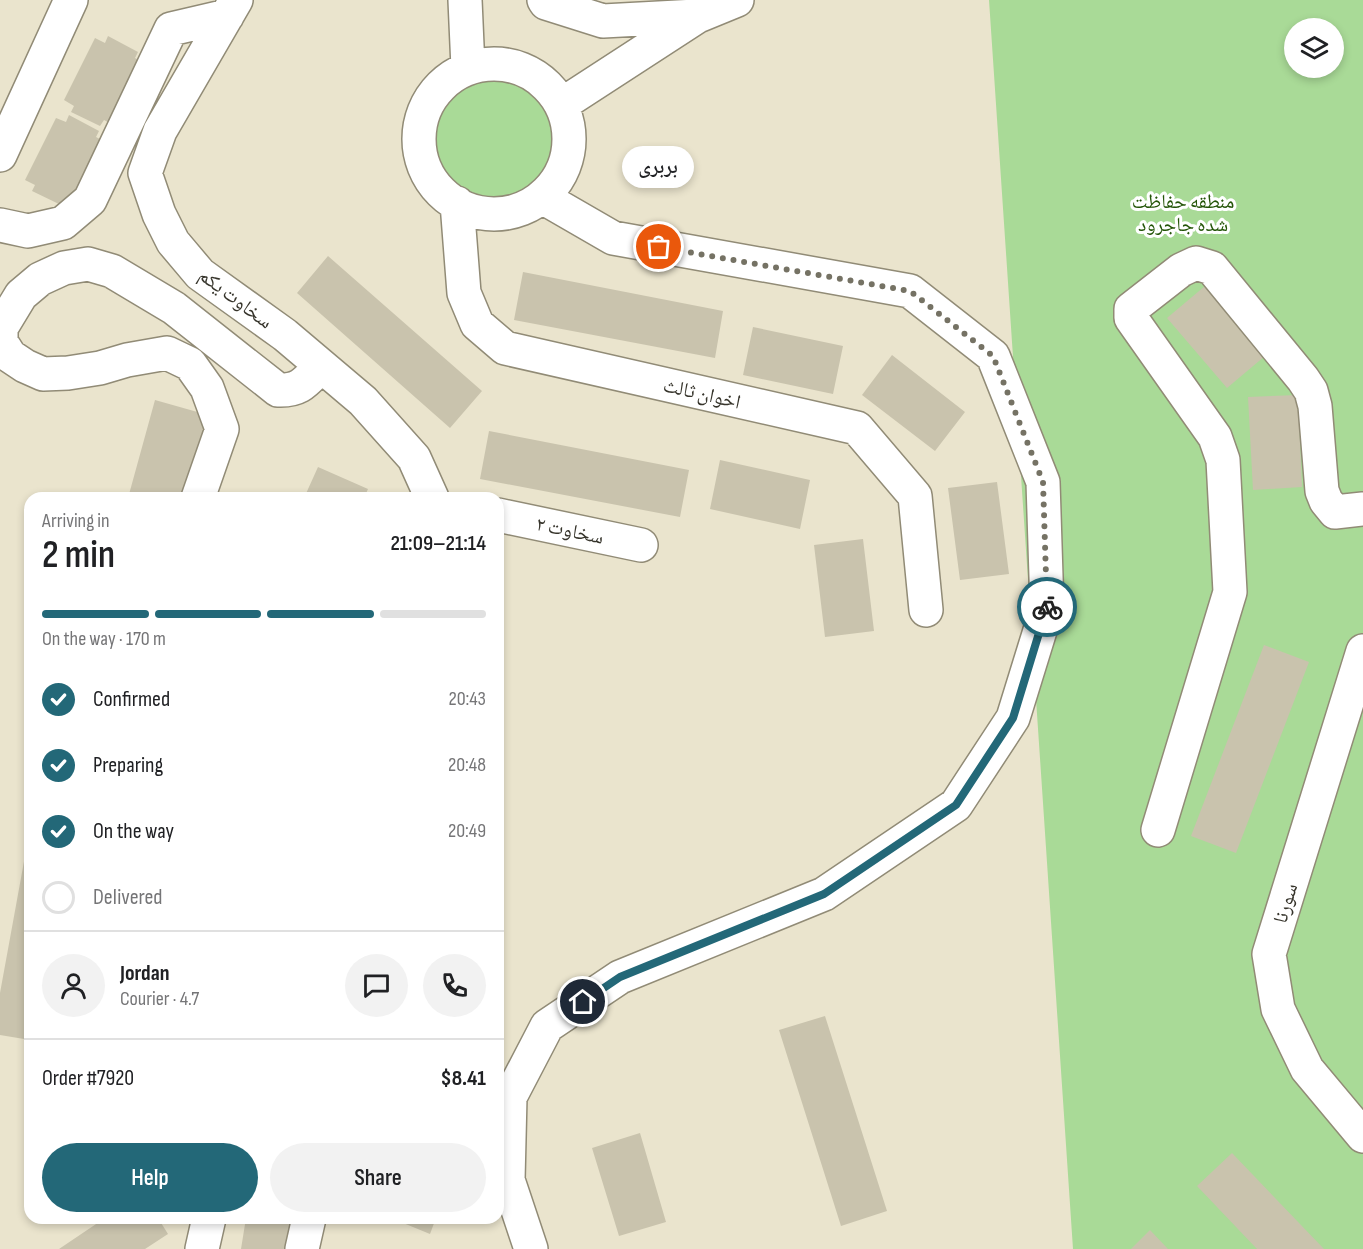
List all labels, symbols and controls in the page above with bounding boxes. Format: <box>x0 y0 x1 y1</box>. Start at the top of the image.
map controls <box>1284 18 1344 78</box>
button: layers <box>1284 18 1344 78</box>
callout: بربری <box>623 145 695 187</box>
text: بربری <box>638 155 678 179</box>
park label: منطقه حفاظت شده جاجرود <box>1132 190 1234 237</box>
pin <box>633 221 684 272</box>
icon: bag <box>642 230 675 263</box>
street label: سخاوت یکم <box>193 263 277 335</box>
street label: اخوان ثالث <box>661 373 743 415</box>
text: Arriving in <box>42 509 110 533</box>
street label: سخاوت ۲ <box>534 512 606 550</box>
text: 21:09–21:14 <box>390 530 486 557</box>
text: 2 min <box>42 532 115 579</box>
courier <box>1017 577 1077 637</box>
icon: bike <box>1031 591 1064 624</box>
text: On the way · 170 m <box>42 627 166 651</box>
icon: check <box>42 683 75 716</box>
text: Confirmed <box>93 686 170 713</box>
text: 20:43 <box>448 687 486 711</box>
icon: check <box>42 749 75 782</box>
text: Preparing <box>93 752 163 779</box>
text: 20:48 <box>448 753 486 777</box>
icon: check <box>42 815 75 848</box>
text: On the way <box>93 818 174 845</box>
text: 20:49 <box>448 819 486 843</box>
street label: سورنا <box>1269 880 1303 926</box>
text: Delivered <box>93 884 162 911</box>
button: person <box>42 954 105 1017</box>
button: chat <box>345 954 408 1017</box>
button: phone <box>423 954 486 1017</box>
text: Jordan <box>120 960 169 987</box>
pin <box>557 976 608 1027</box>
icon: home <box>566 985 599 1018</box>
text: Courier · 4.7 <box>120 987 199 1011</box>
text: Order #7920 <box>42 1065 134 1092</box>
text: $8.41 <box>440 1065 486 1092</box>
button: Help <box>42 1143 258 1212</box>
button: Share <box>270 1143 486 1212</box>

